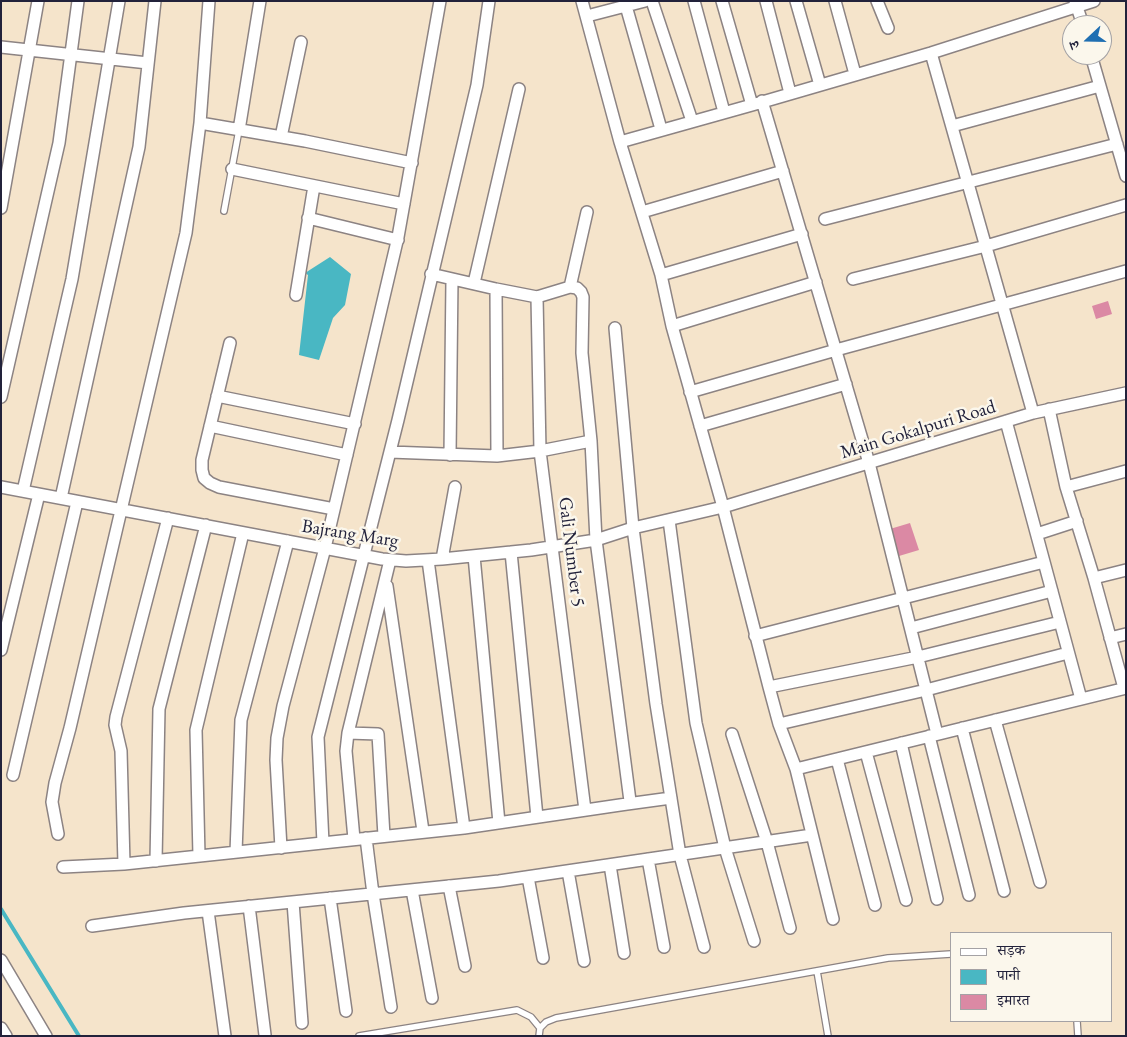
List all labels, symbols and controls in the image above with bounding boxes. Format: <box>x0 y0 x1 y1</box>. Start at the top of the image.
north arrow <box>1062 15 1112 65</box>
text: उ <box>1064 38 1084 52</box>
street label: Main Gokalpuri Road <box>838 396 998 464</box>
street label: Gali Number 5 <box>553 496 589 608</box>
street label: Bajrang Marg <box>300 515 400 553</box>
legend <box>950 932 1112 1022</box>
text: सड़क <box>997 940 1025 959</box>
text: पानी <box>997 965 1020 984</box>
text: इमारत <box>997 990 1030 1009</box>

